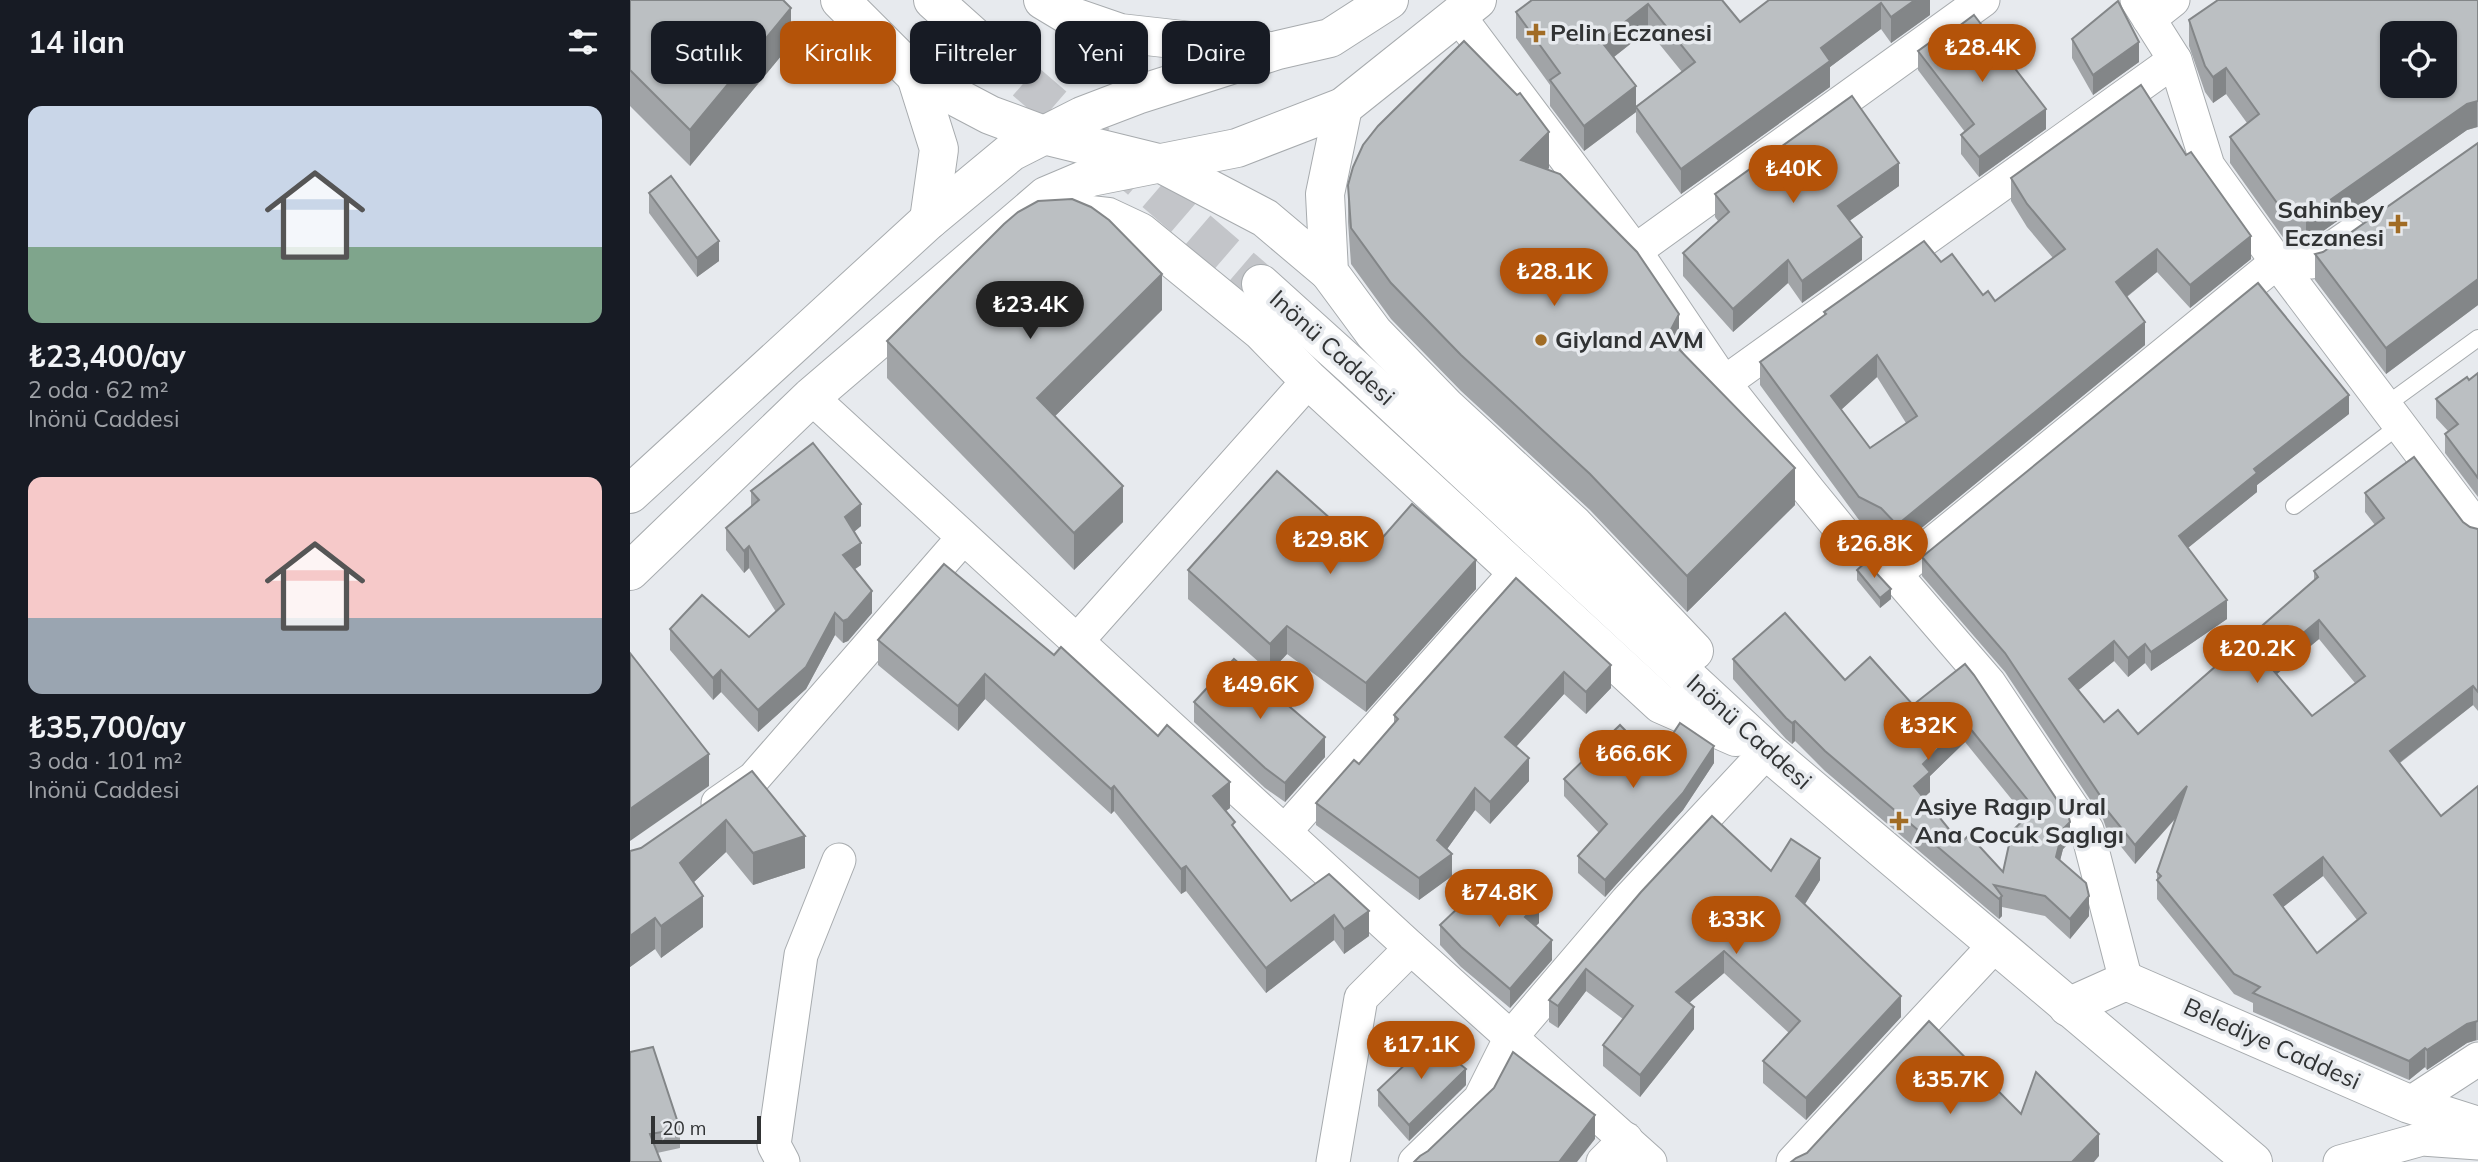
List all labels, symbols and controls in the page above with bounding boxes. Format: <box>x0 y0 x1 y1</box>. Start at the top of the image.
place label: Pelin Eczanesi <box>1550 17 1712 47</box>
chip: Satılık <box>651 21 766 84</box>
chip: Kiralık <box>780 21 896 84</box>
chip: Filtreler <box>910 21 1041 84</box>
chip: Yeni <box>1055 21 1148 84</box>
chip: Daire <box>1162 21 1270 84</box>
map controls <box>2380 21 2457 98</box>
button: locate <box>2380 21 2457 98</box>
text: 14 ilan <box>28 23 125 61</box>
icon: filters <box>564 23 602 61</box>
pin: ₺28.4K <box>1925 24 2039 84</box>
marker: Pelin Eczanesi <box>1528 25 1544 41</box>
text: ₺28.4K <box>1944 32 2020 61</box>
pin: ₺40K <box>1752 146 1834 205</box>
icon: home <box>252 152 378 278</box>
text: ₺40K <box>1765 153 1821 182</box>
place label: Sahinbey Eczanesi <box>2278 194 2385 252</box>
marker: Sahinbey Eczanesi <box>2390 216 2406 232</box>
pin: ₺28.1K <box>1497 248 1611 308</box>
text: ₺28.1K <box>1516 256 1592 285</box>
pin: ₺23.4K <box>973 282 1087 341</box>
street label: Inönü Caddesi <box>1264 283 1401 411</box>
text: ₺23.4K <box>992 289 1068 318</box>
place label: Giyland AVM <box>1555 324 1704 354</box>
marker: Giyland AVM <box>1533 332 1549 348</box>
text: ₺23,400/ay <box>28 337 186 375</box>
text: 2 oda · 62 m² <box>28 375 168 404</box>
text: Inönü Caddesi <box>28 404 179 433</box>
pin: ₺29.8K <box>1273 516 1387 576</box>
pin: ₺26.8K <box>1817 520 1931 580</box>
icon: home <box>252 523 378 649</box>
text: ₺29.8K <box>1292 524 1368 553</box>
text: ₺26.8K <box>1836 528 1912 557</box>
pin: ₺20.2K <box>2200 626 2314 685</box>
text: ₺20.2K <box>2219 633 2295 662</box>
pin: ₺49.6K <box>1203 662 1317 721</box>
street label: Inönü Caddesi <box>1681 667 1818 795</box>
text: ₺49.6K <box>1222 669 1298 698</box>
pin: ₺32K <box>1887 702 1969 762</box>
text: ₺35,700/ay <box>28 708 186 746</box>
text: ₺32K <box>1900 710 1956 739</box>
pin: ₺66.6K <box>1576 730 1690 790</box>
text: ₺66.6K <box>1595 738 1671 767</box>
text: 3 oda · 101 m² <box>28 746 182 775</box>
text: Inönü Caddesi <box>28 775 179 804</box>
place label: Asiye Ragıp Ural Ana Cocuk Saglıgı <box>1915 791 2124 849</box>
marker: Asiye Ragıp Ural Ana Cocuk Saglıgı <box>1889 811 1909 831</box>
pin: ₺74.8K <box>1442 870 1556 929</box>
text: ₺74.8K <box>1461 877 1537 906</box>
pin: ₺33K <box>1695 897 1777 956</box>
text: ₺33K <box>1708 904 1764 933</box>
street label: Belediye Caddesi <box>2179 991 2365 1095</box>
pin: ₺17.1K <box>1364 1021 1478 1081</box>
text: ₺17.1K <box>1383 1029 1459 1058</box>
pin: ₺35.7K <box>1893 1056 2007 1116</box>
text: ₺35.7K <box>1912 1064 1988 1093</box>
scale bar <box>651 1113 761 1145</box>
text: 20 m <box>662 1116 706 1140</box>

